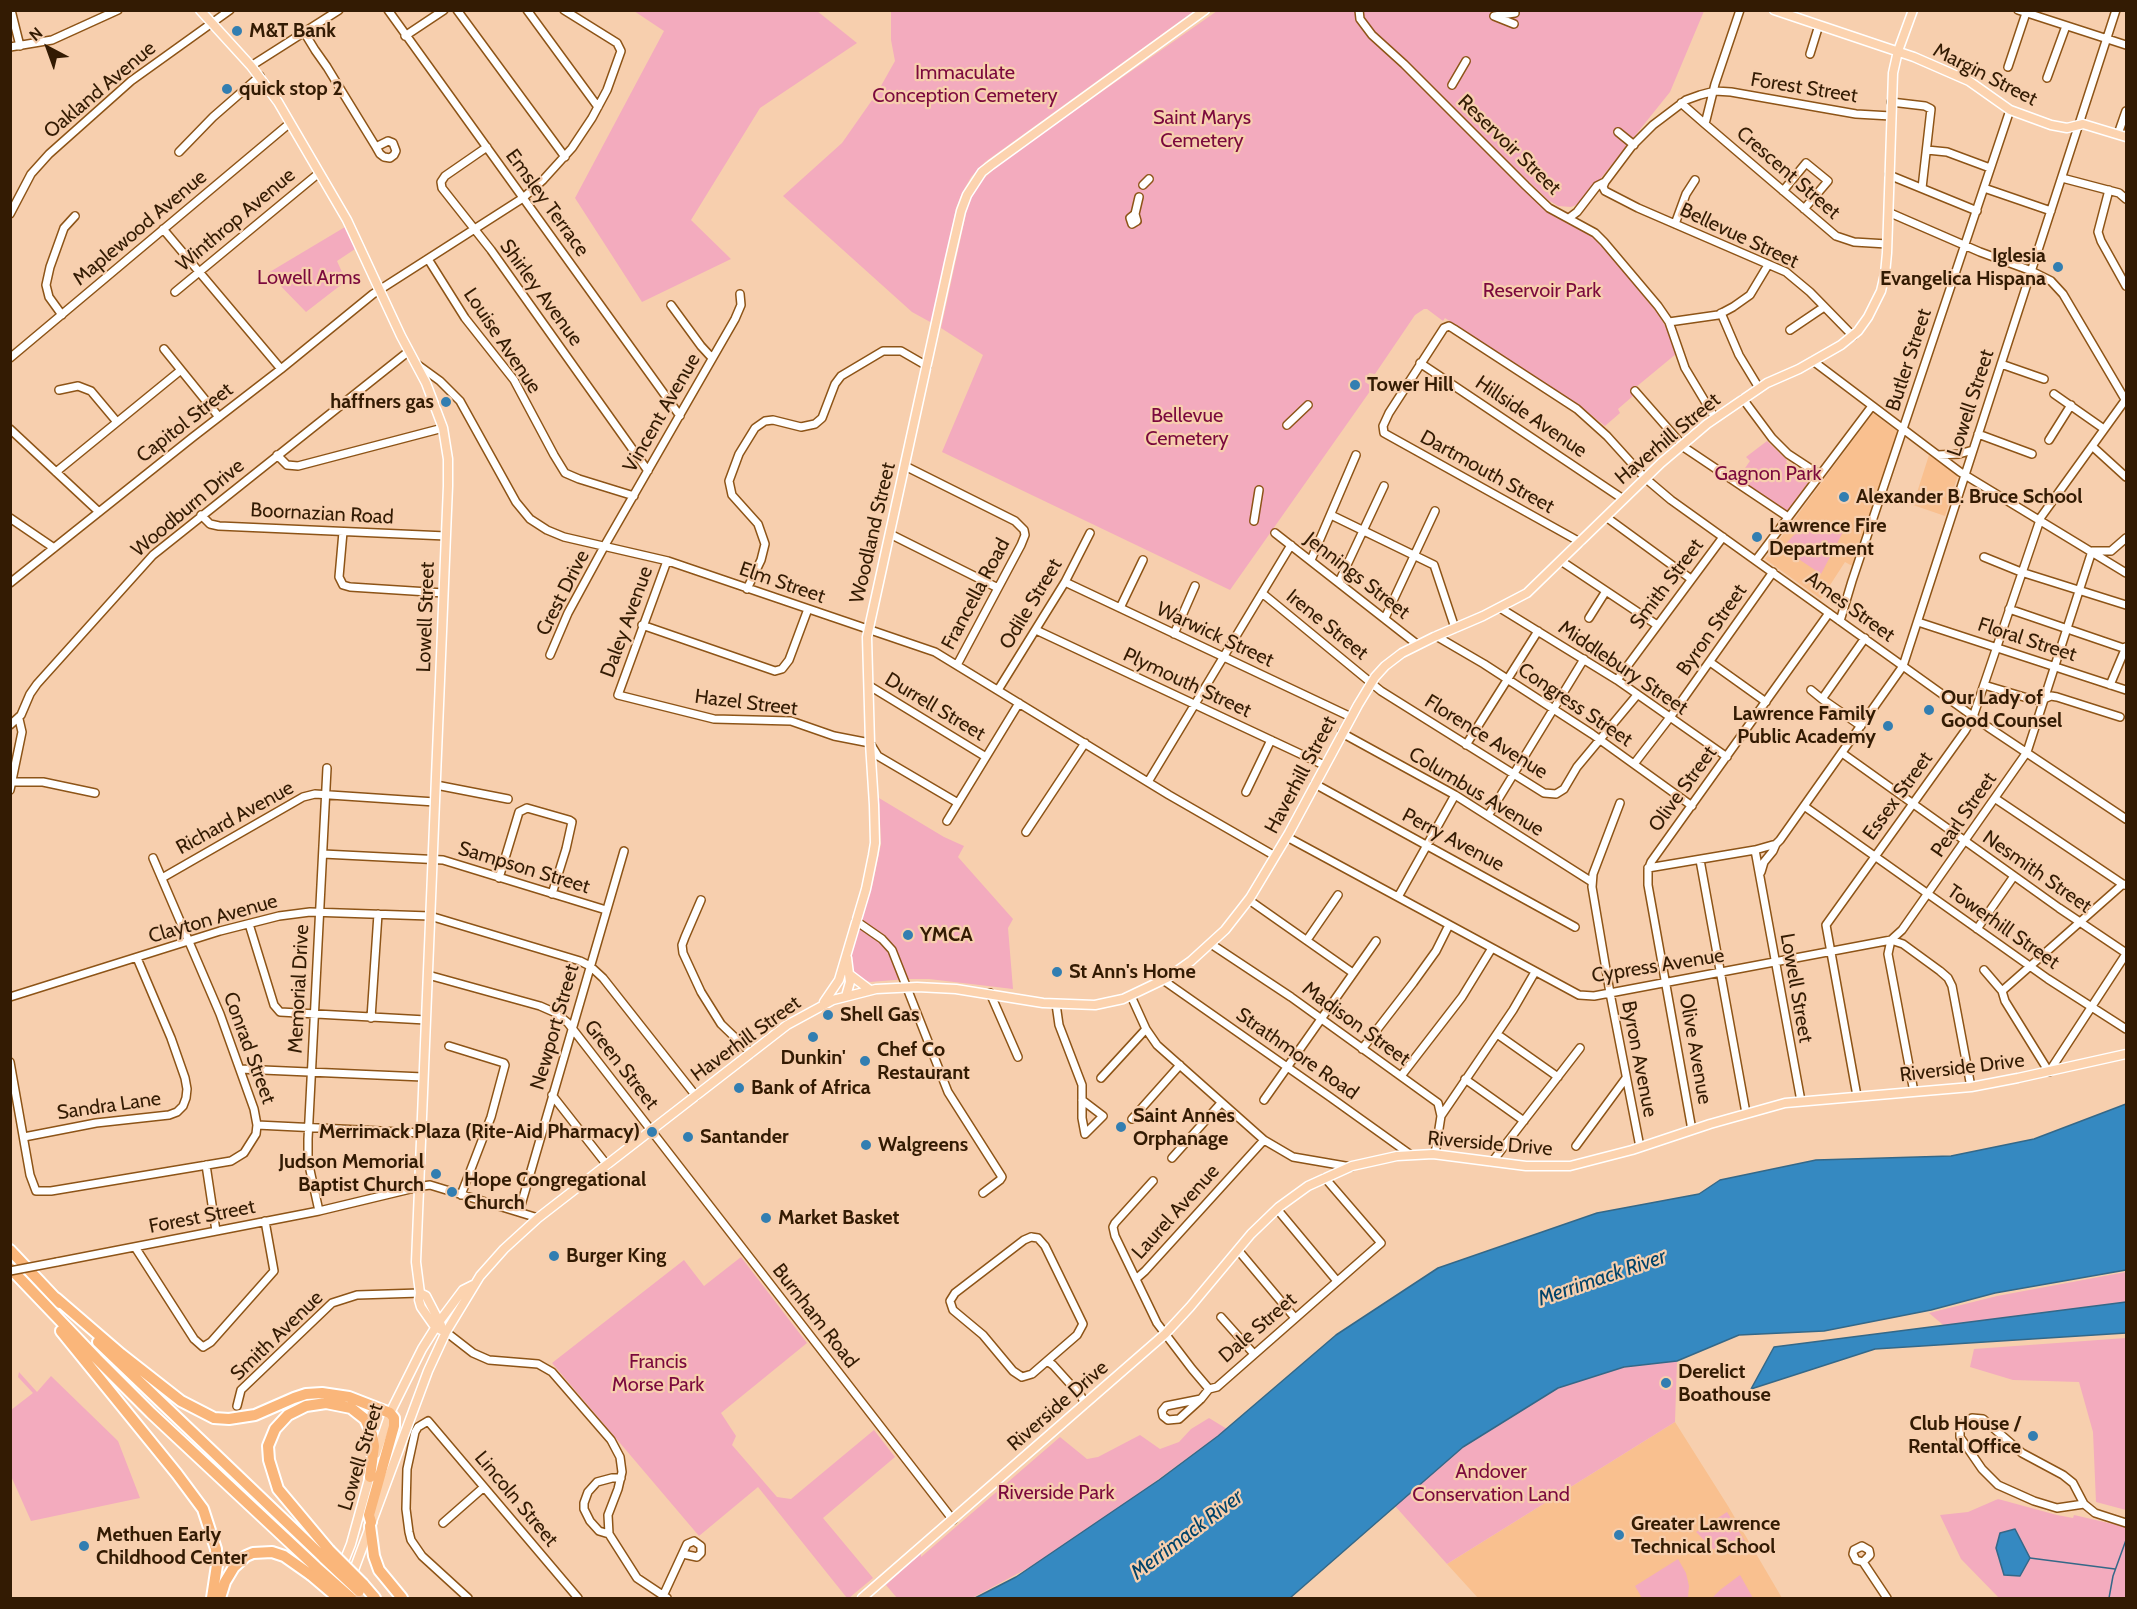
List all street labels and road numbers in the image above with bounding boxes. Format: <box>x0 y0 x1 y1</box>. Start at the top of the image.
street label: Oakland Avenue <box>39 36 161 144</box>
street label: Margin Street <box>1929 39 2041 111</box>
street label: Forest Street <box>1749 68 1859 108</box>
street label: Reservoir Street <box>1453 90 1565 200</box>
street label: Crescent Street <box>1731 121 1845 225</box>
street label: Emsley Terrace <box>500 145 594 261</box>
street label: Winthrop Avenue <box>172 163 300 277</box>
street label: Maplewood Avenue <box>68 165 212 291</box>
street label: Bellevue Street <box>1676 198 1802 274</box>
street label: Shirley Avenue <box>494 235 588 351</box>
street label: Louise Avenue <box>458 284 546 398</box>
street label: Butler Street <box>1881 306 1937 414</box>
street label: Lowell Street <box>1942 347 2000 459</box>
street label: Vincent Avenue <box>618 349 706 477</box>
street label: Hillside Avenue <box>1471 371 1591 463</box>
street label: Capitol Street <box>132 378 238 468</box>
street label: Haverhill Street <box>1611 388 1725 490</box>
street label: Dartmouth Street <box>1416 425 1558 519</box>
street label: Woodburn Drive <box>127 454 249 562</box>
street label: Woodland Street <box>845 460 901 606</box>
street label: Boornazian Road <box>250 498 394 530</box>
street label: Jennings Street <box>1300 527 1414 625</box>
street label: Francella Road <box>937 534 1015 654</box>
street label: Smith Street <box>1625 534 1709 634</box>
street label: Crest Drive <box>531 546 595 640</box>
street label: Odile Street <box>995 554 1067 654</box>
street label: Elm Street <box>736 557 828 609</box>
street label: Lowell Street <box>412 561 440 673</box>
street label: Daley Avenue <box>596 563 658 681</box>
street label: Ames Street <box>1801 567 1899 647</box>
street label: Byron Street <box>1672 580 1752 680</box>
street label: Irene Street <box>1281 585 1373 665</box>
street label: Warwick Street <box>1153 597 1277 673</box>
street label: Floral Street <box>1975 613 2079 667</box>
street label: Middlebury Street <box>1554 616 1692 720</box>
street label: Plymouth Street <box>1119 643 1255 723</box>
street label: Congress Street <box>1513 658 1637 752</box>
street label: Durrell Street <box>880 668 990 746</box>
street label: Hazel Street <box>693 685 799 721</box>
street label: Florence Avenue <box>1420 690 1552 784</box>
street label: Haverhill Street <box>1260 712 1342 838</box>
street label: Olive Street <box>1644 741 1722 837</box>
street label: Columbus Avenue <box>1404 742 1548 842</box>
street label: Essex Street <box>1858 747 1938 845</box>
street label: Pearl Street <box>1926 768 2002 862</box>
street label: Richard Avenue <box>172 776 298 860</box>
street label: Perry Avenue <box>1398 803 1508 877</box>
street label: Nesmith Street <box>1978 826 2096 918</box>
street label: Sampson Street <box>455 837 593 899</box>
street label: Towerhill Street <box>1942 879 2064 975</box>
street label: Clayton Avenue <box>146 889 280 949</box>
street label: Memorial Drive <box>284 924 314 1054</box>
street label: Lowell Street <box>1775 931 1817 1045</box>
street label: Cypress Avenue <box>1590 944 1726 988</box>
street label: Newport Street <box>526 961 584 1093</box>
street label: Madison Street <box>1297 977 1415 1071</box>
street label: Conrad Street <box>218 989 280 1107</box>
street label: Haverhill Street <box>686 991 806 1087</box>
street label: Olive Avenue <box>1673 992 1717 1106</box>
street label: Byron Avenue <box>1616 999 1662 1119</box>
street label: Strathmore Road <box>1231 1003 1363 1105</box>
street label: Green Street <box>579 1015 663 1115</box>
street label: Riverside Drive <box>1898 1048 2026 1088</box>
street label: Sandra Lane <box>55 1087 163 1125</box>
street label: Riverside Drive <box>1426 1127 1554 1161</box>
street label: Laurel Avenue <box>1127 1160 1225 1264</box>
street label: Forest Street <box>147 1195 257 1239</box>
street label: Burnham Road <box>767 1259 863 1373</box>
street label: Smith Avenue <box>226 1286 328 1386</box>
street label: Dale Street <box>1214 1288 1302 1368</box>
street label: Riverside Drive <box>1003 1356 1113 1456</box>
street label: Lowell Street <box>333 1401 389 1513</box>
street label: Lincoln Street <box>469 1446 563 1552</box>

